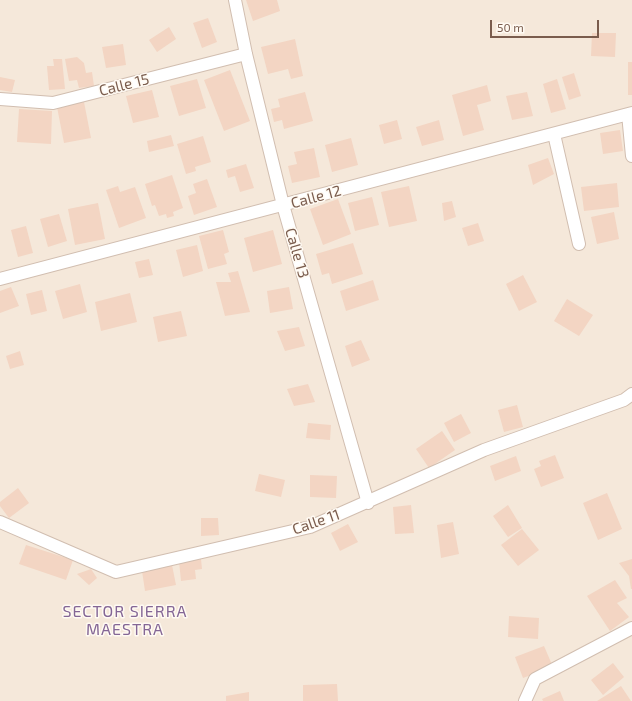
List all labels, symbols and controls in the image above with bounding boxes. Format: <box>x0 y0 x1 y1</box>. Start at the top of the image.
scale bar <box>492 12 601 38</box>
text: 50 m <box>497 20 524 34</box>
street label: Calle 15 <box>97 70 151 100</box>
street label: Calle 12 <box>289 182 343 212</box>
street label: Calle 13 <box>281 226 313 280</box>
street label: Calle 11 <box>290 506 342 538</box>
district label: SECTOR SIERRA MAESTRA <box>62 602 188 640</box>

